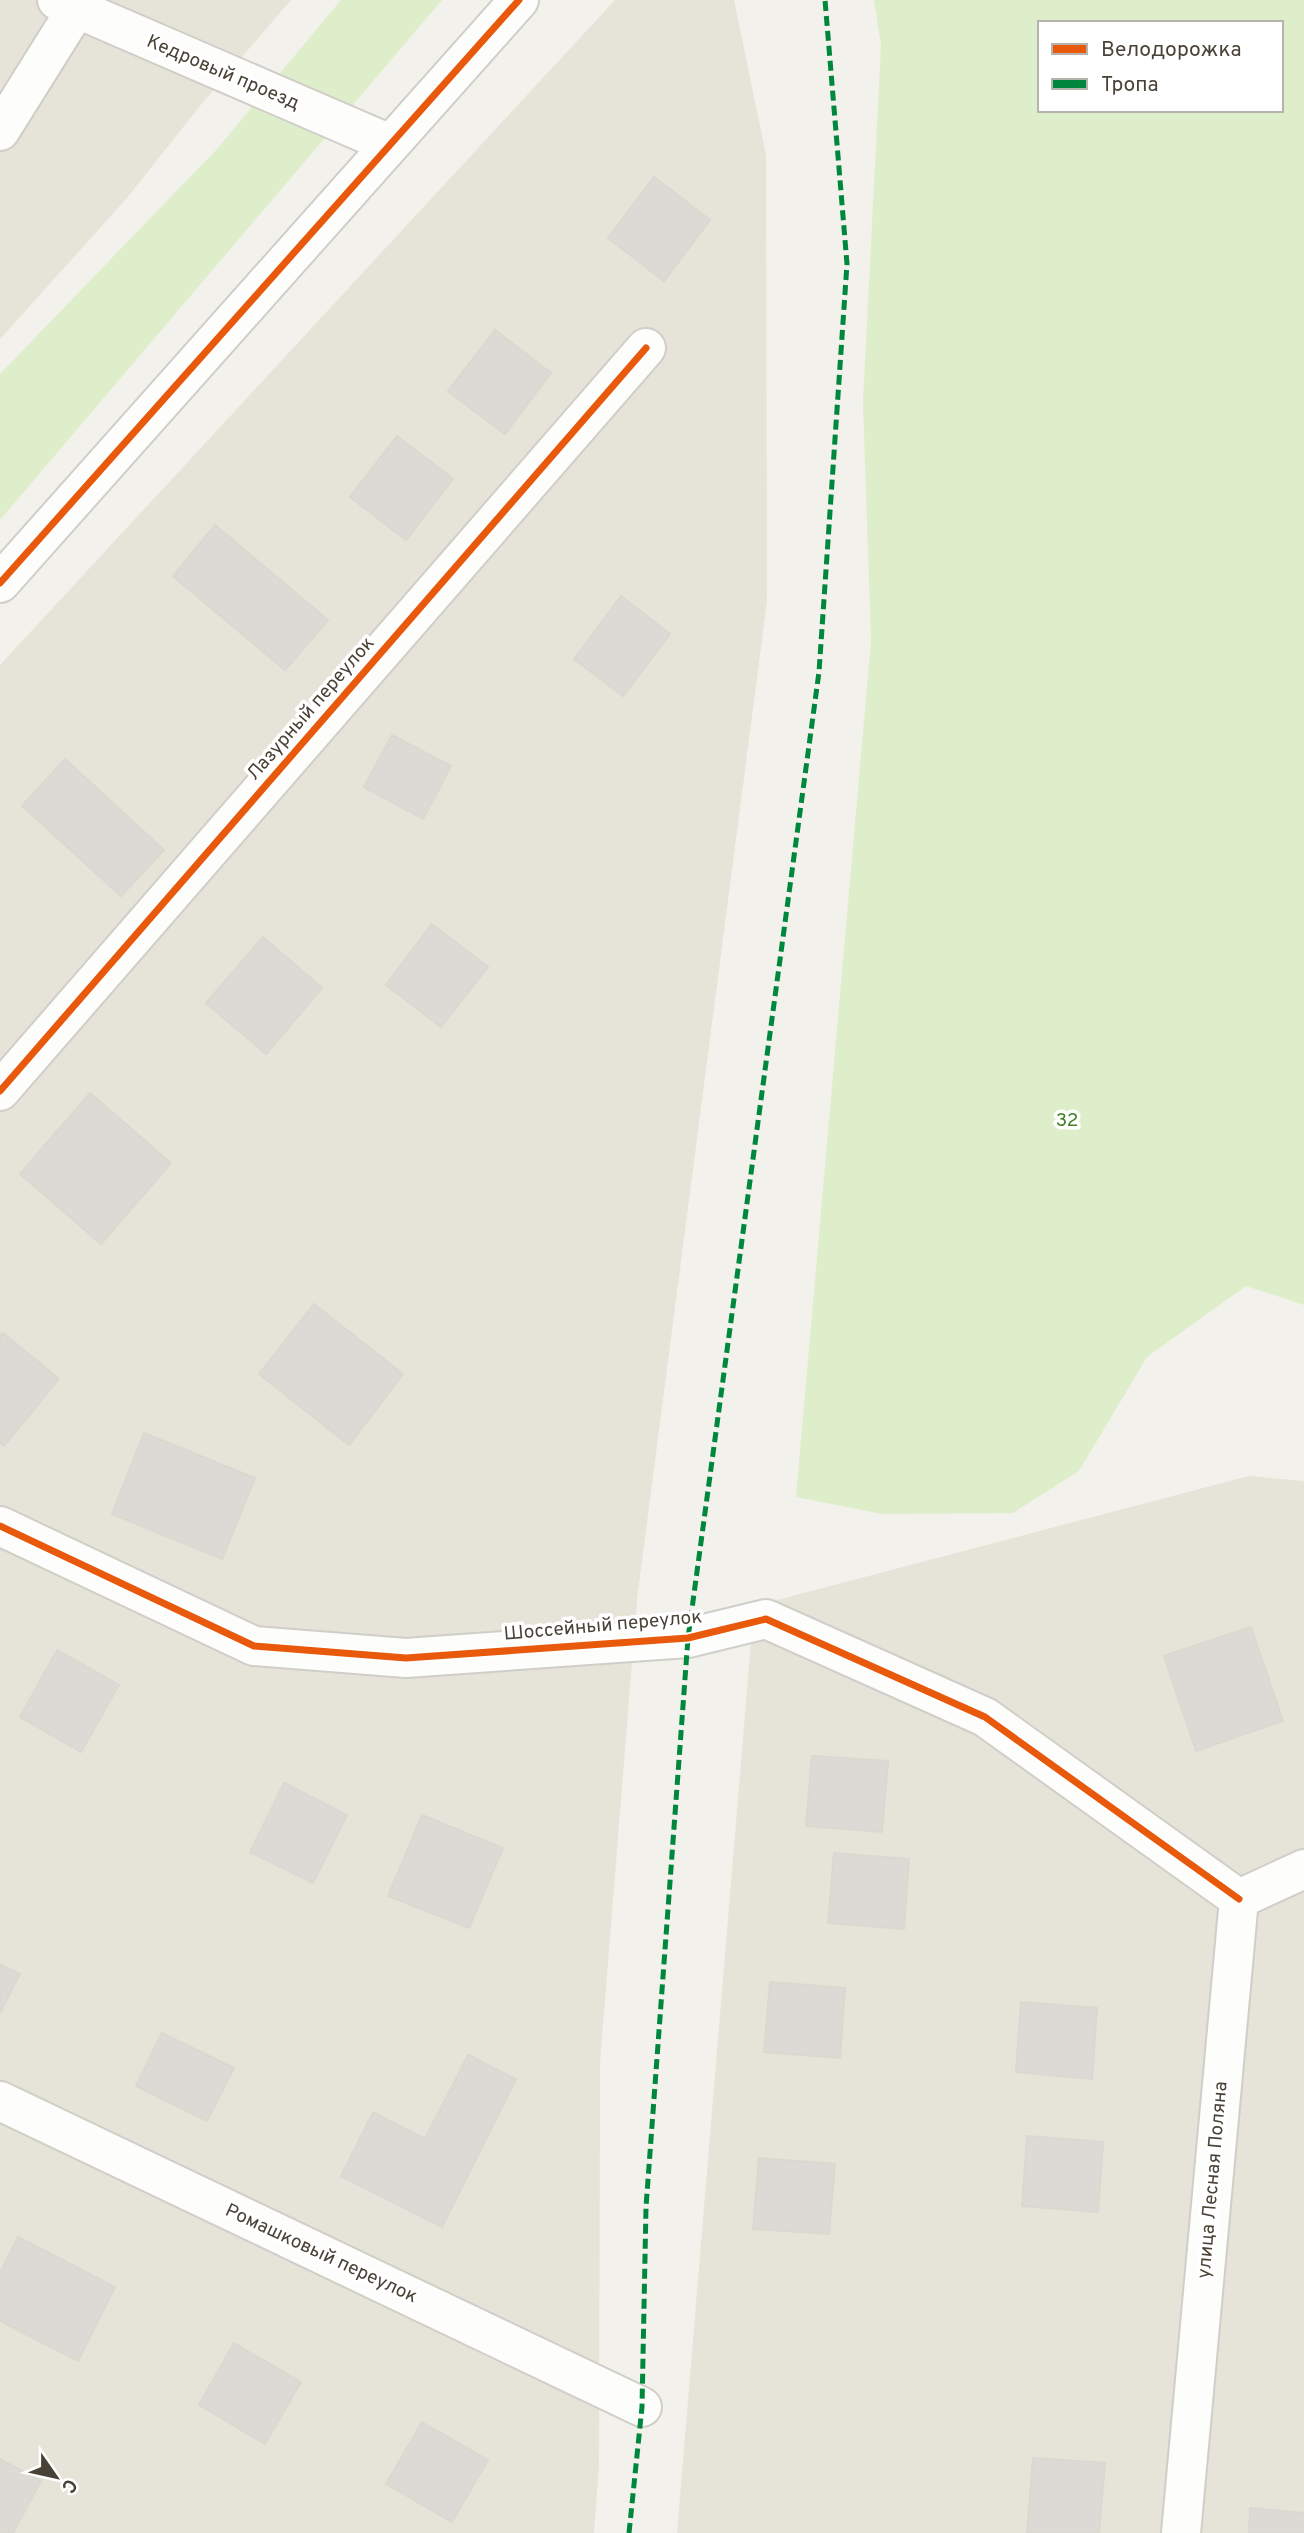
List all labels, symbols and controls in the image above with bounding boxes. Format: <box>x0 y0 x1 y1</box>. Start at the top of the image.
legend <box>1038 21 1283 112</box>
street label: Кедровый проезд <box>143 30 303 116</box>
text: Велодорожка <box>1101 37 1241 64</box>
text: Тропа <box>1101 72 1159 99</box>
street label: Лазурный переулок <box>242 632 380 786</box>
park label: 32 <box>1056 1109 1078 1133</box>
street label: Шоссейный переулок <box>503 1605 703 1647</box>
street label: улица Лесная Поляна <box>1192 2080 1234 2280</box>
street label: Ромашковый переулок <box>221 2199 421 2309</box>
north arrow <box>21 2442 91 2512</box>
text: С <box>55 2474 82 2497</box>

